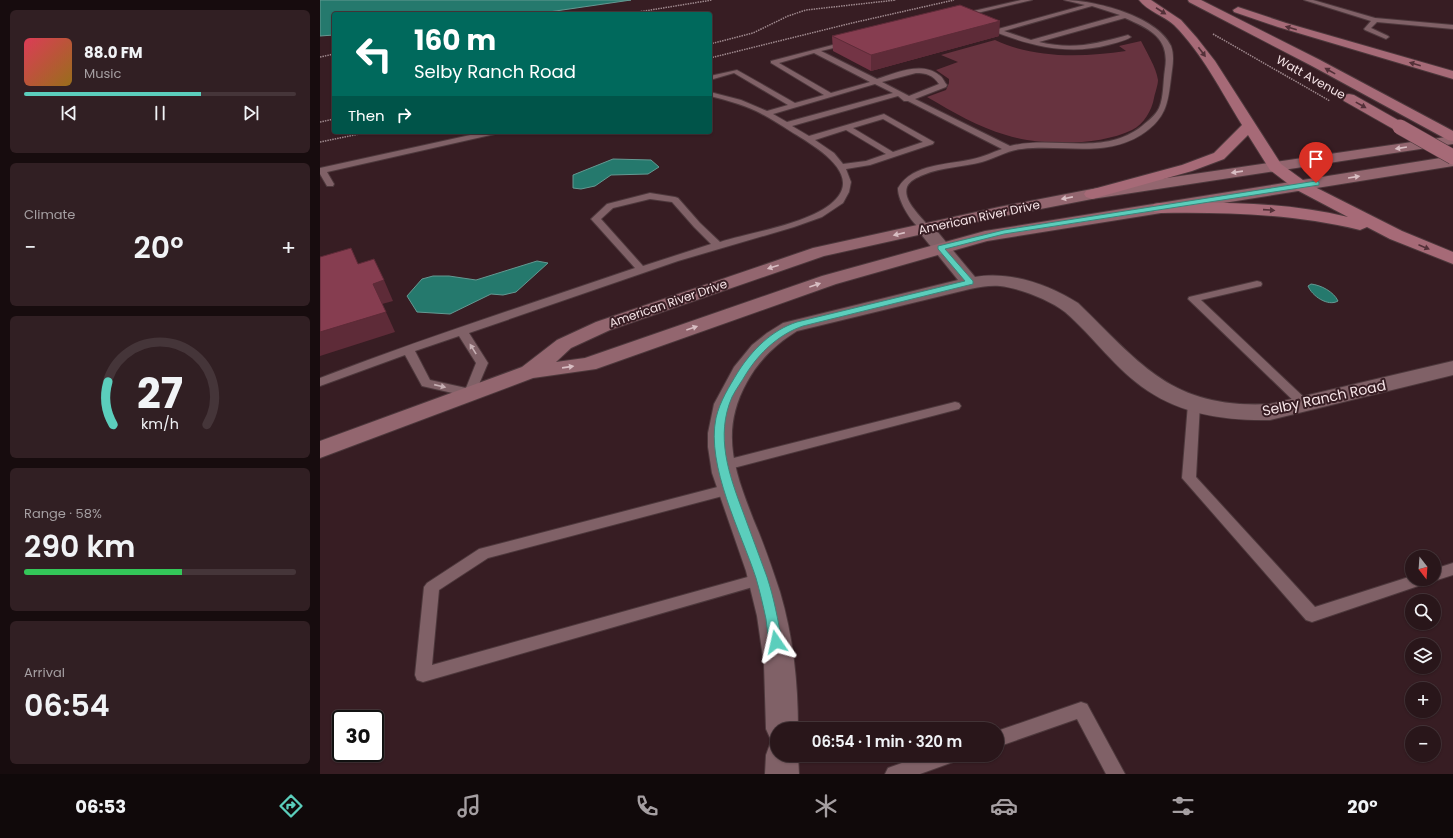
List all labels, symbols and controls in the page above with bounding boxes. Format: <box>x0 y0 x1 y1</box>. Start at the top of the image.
one-way arrow <box>1155 7 1166 14</box>
text: 160 m <box>414 21 496 60</box>
one-way arrow <box>1284 25 1296 31</box>
icon: left <box>348 28 400 80</box>
text: 88.0 FM <box>84 42 143 63</box>
one-way arrow <box>1198 47 1206 57</box>
street label: Watt Avenue <box>1273 51 1349 103</box>
text: Selby Ranch Road <box>414 59 576 84</box>
one-way arrow <box>1409 61 1421 67</box>
text: Music <box>84 64 121 83</box>
one-way arrow <box>1324 67 1336 74</box>
one-way arrow <box>1355 101 1367 108</box>
icon: previous <box>58 102 80 124</box>
icon: pause <box>149 102 171 124</box>
icon: next <box>240 102 262 124</box>
icon: right <box>393 104 415 126</box>
text: Then <box>348 105 385 126</box>
pin <box>1299 142 1333 183</box>
one-way arrow <box>1395 145 1407 151</box>
icon: arrive <box>1305 148 1327 170</box>
one-way arrow <box>1231 169 1243 175</box>
one-way arrow <box>1347 174 1360 180</box>
street label: American River Drive <box>917 196 1041 238</box>
one-way arrow <box>1061 196 1073 202</box>
text: Climate <box>24 205 75 224</box>
one-way arrow <box>1263 206 1275 213</box>
text: 20° <box>134 226 184 269</box>
text: − <box>24 232 36 263</box>
text: + <box>281 232 296 263</box>
one-way arrow <box>892 232 905 238</box>
one-way arrow <box>1419 244 1430 250</box>
one-way arrow <box>767 264 779 270</box>
street label: American River Drive <box>607 275 729 331</box>
one-way arrow <box>809 282 821 288</box>
one-way arrow <box>686 324 698 330</box>
one-way arrow <box>469 343 476 355</box>
text: 27 <box>137 364 183 423</box>
one-way arrow <box>562 364 574 370</box>
street label: Selby Ranch Road <box>1260 375 1388 421</box>
one-way arrow <box>434 384 446 390</box>
text: km/h <box>141 414 179 434</box>
text: Range · 58% <box>24 504 102 523</box>
text: 290 km <box>24 525 135 568</box>
north arrow <box>1405 550 1441 586</box>
map controls <box>1405 550 1441 762</box>
button: search <box>1405 594 1441 630</box>
position arrow <box>755 621 797 663</box>
button: layers <box>1405 638 1441 674</box>
text: Arrival <box>24 663 65 682</box>
button: + <box>1405 682 1441 718</box>
text: 06:54 <box>24 684 110 727</box>
speed limit sign: 30 <box>332 710 384 762</box>
button: − <box>1405 726 1441 762</box>
text: 06:54 · 1 min · 320 m <box>812 731 962 752</box>
icon: directions <box>277 792 305 820</box>
icon: music <box>455 792 483 820</box>
icon: phone <box>633 792 661 820</box>
icon: climate <box>812 792 840 820</box>
icon: car <box>990 792 1018 820</box>
icon: filters <box>1169 792 1197 820</box>
text: 06:53 <box>75 794 126 819</box>
text: 20° <box>1347 794 1378 819</box>

